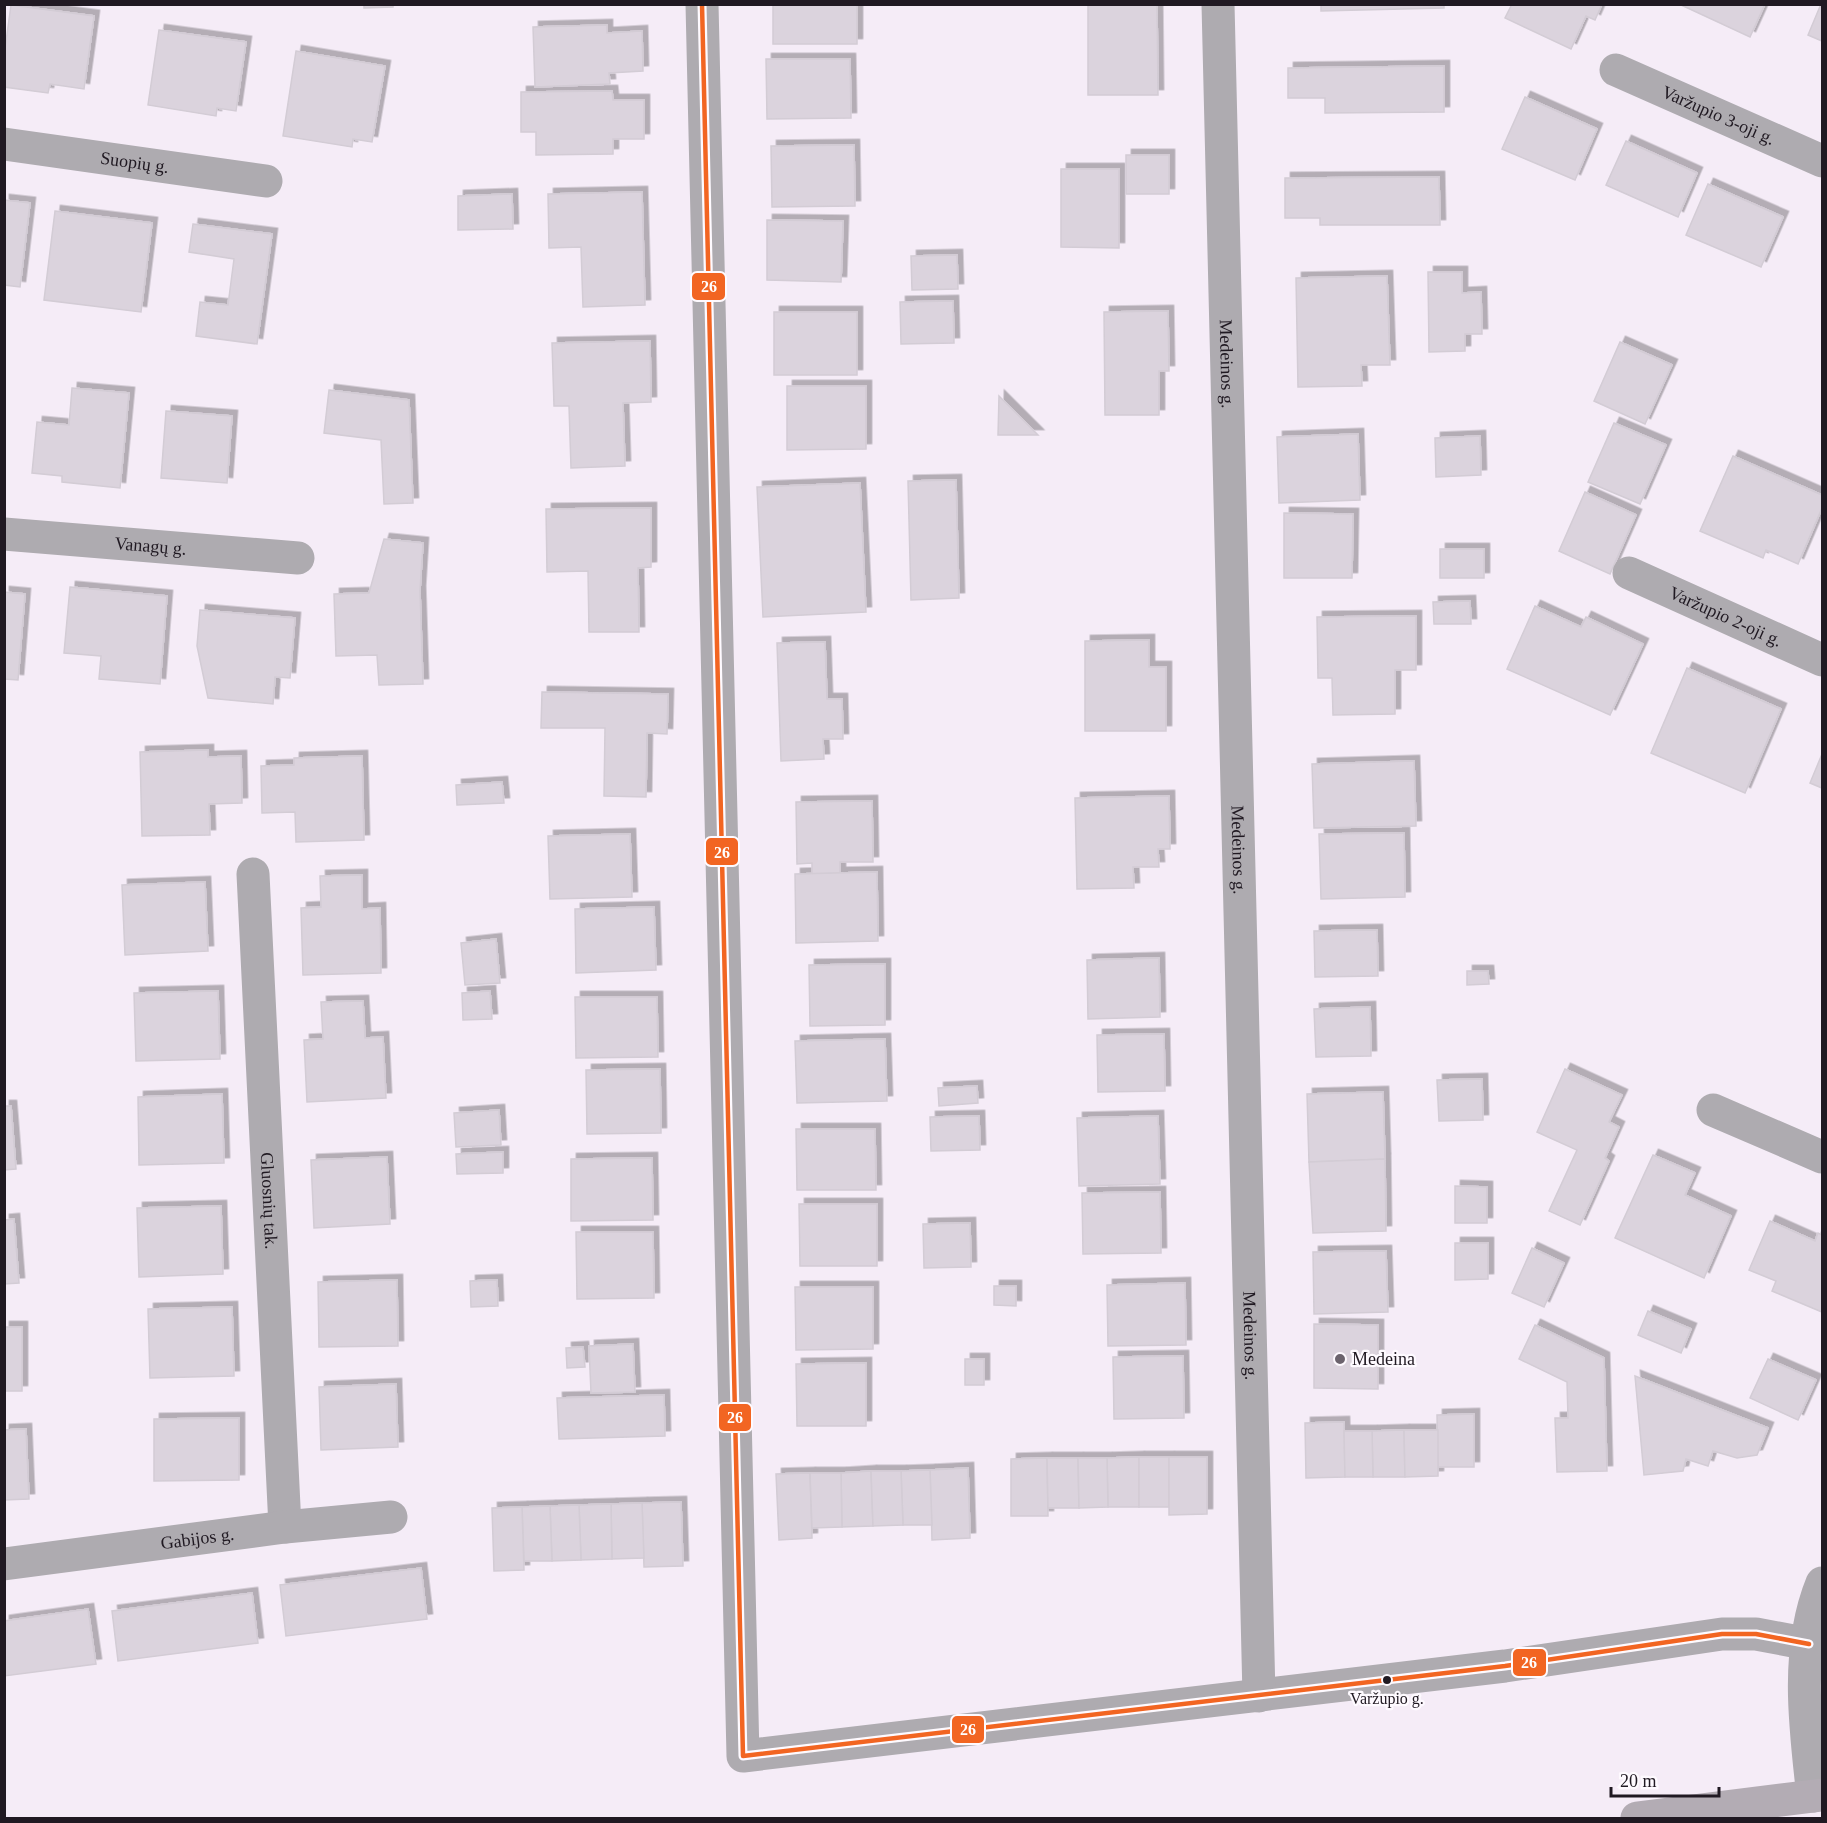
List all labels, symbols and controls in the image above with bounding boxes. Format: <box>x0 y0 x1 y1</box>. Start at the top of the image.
street label: Varžupio 3-oji g. <box>1659 82 1778 149</box>
street label: Suopių g. <box>99 148 170 177</box>
line badge: 26 <box>691 272 726 301</box>
text: 26 <box>701 278 717 295</box>
street label: Medeinos g. <box>1216 319 1238 409</box>
street label: Vanagų g. <box>114 533 187 559</box>
street label: Varžupio 2-oji g. <box>1666 582 1785 651</box>
street label: Medeinos g. <box>1227 805 1250 895</box>
line badge: 26 <box>705 837 739 866</box>
text: 26 <box>714 844 730 861</box>
street label: Gluosnių tak. <box>257 1152 281 1250</box>
street label: Medeinos g. <box>1239 1291 1261 1380</box>
place label: Medeina <box>1352 1349 1415 1369</box>
marker: Medeina <box>1333 1352 1347 1366</box>
line badge: 26 <box>718 1403 752 1432</box>
text: 26 <box>727 1409 743 1426</box>
street label: Gabijos g. <box>159 1524 235 1553</box>
line badge: 26 <box>1512 1648 1547 1677</box>
text: 26 <box>1521 1654 1537 1671</box>
marker: Varžupio g. <box>1381 1674 1393 1686</box>
place label: Varžupio g. <box>1350 1690 1424 1708</box>
line badge: 26 <box>951 1715 985 1744</box>
text: 26 <box>960 1721 976 1738</box>
scale bar <box>1611 1760 1719 1798</box>
text: 20 m <box>1620 1771 1657 1791</box>

